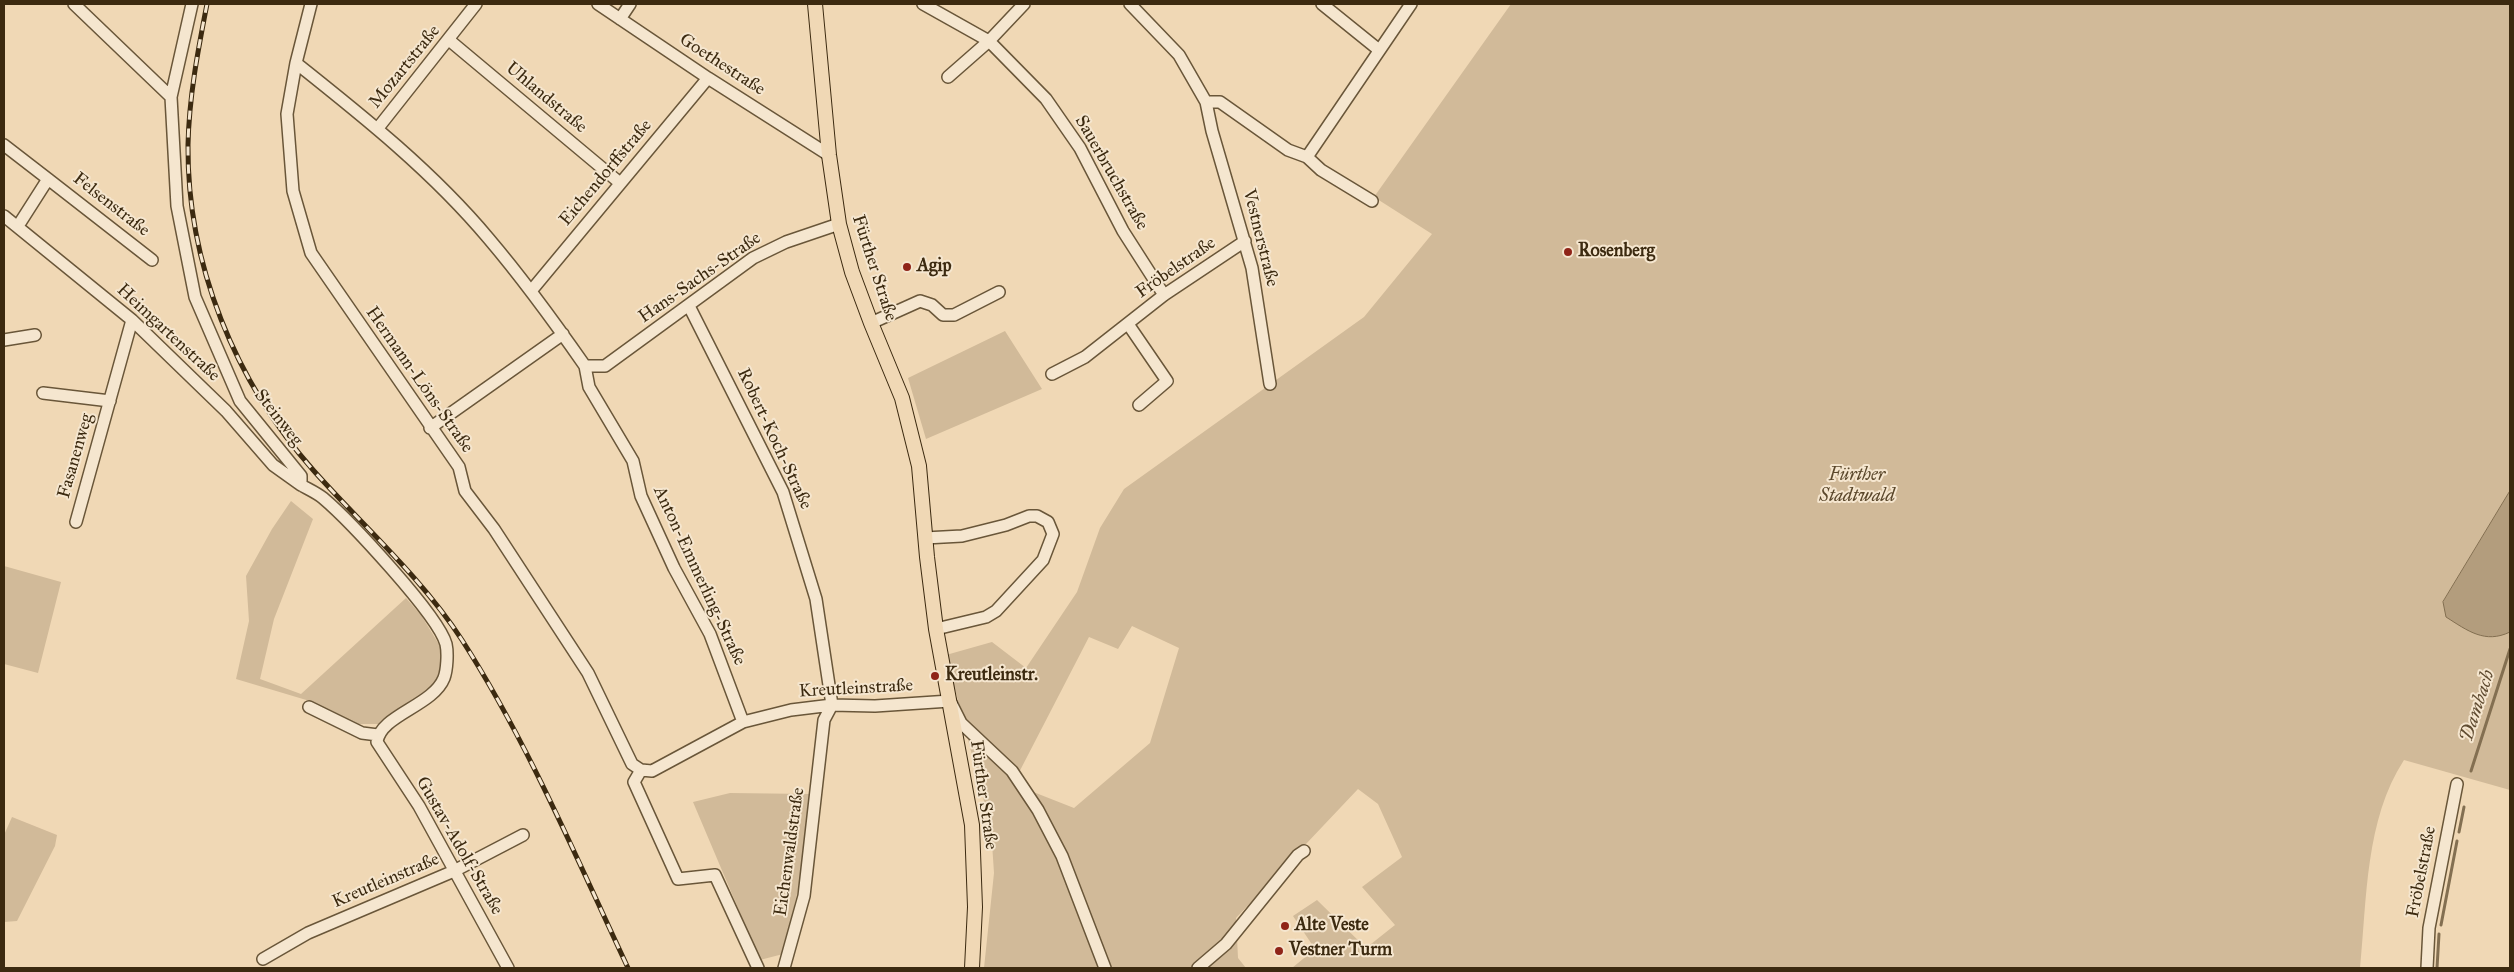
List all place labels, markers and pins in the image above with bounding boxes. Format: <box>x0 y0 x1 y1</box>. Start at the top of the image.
place label: Rosenberg <box>1578 241 1655 263</box>
marker: Rosenberg <box>1562 246 1574 258</box>
place label: Agip <box>917 256 951 278</box>
marker: Agip <box>901 261 913 273</box>
place label: Kreutleinstr. <box>945 665 1038 687</box>
marker: Kreutleinstr. <box>929 670 941 682</box>
place label: Alte Veste <box>1295 915 1369 937</box>
marker: Alte Veste <box>1279 920 1291 932</box>
place label: Vestner Turm <box>1289 940 1392 962</box>
marker: Vestner Turm <box>1273 945 1285 957</box>

